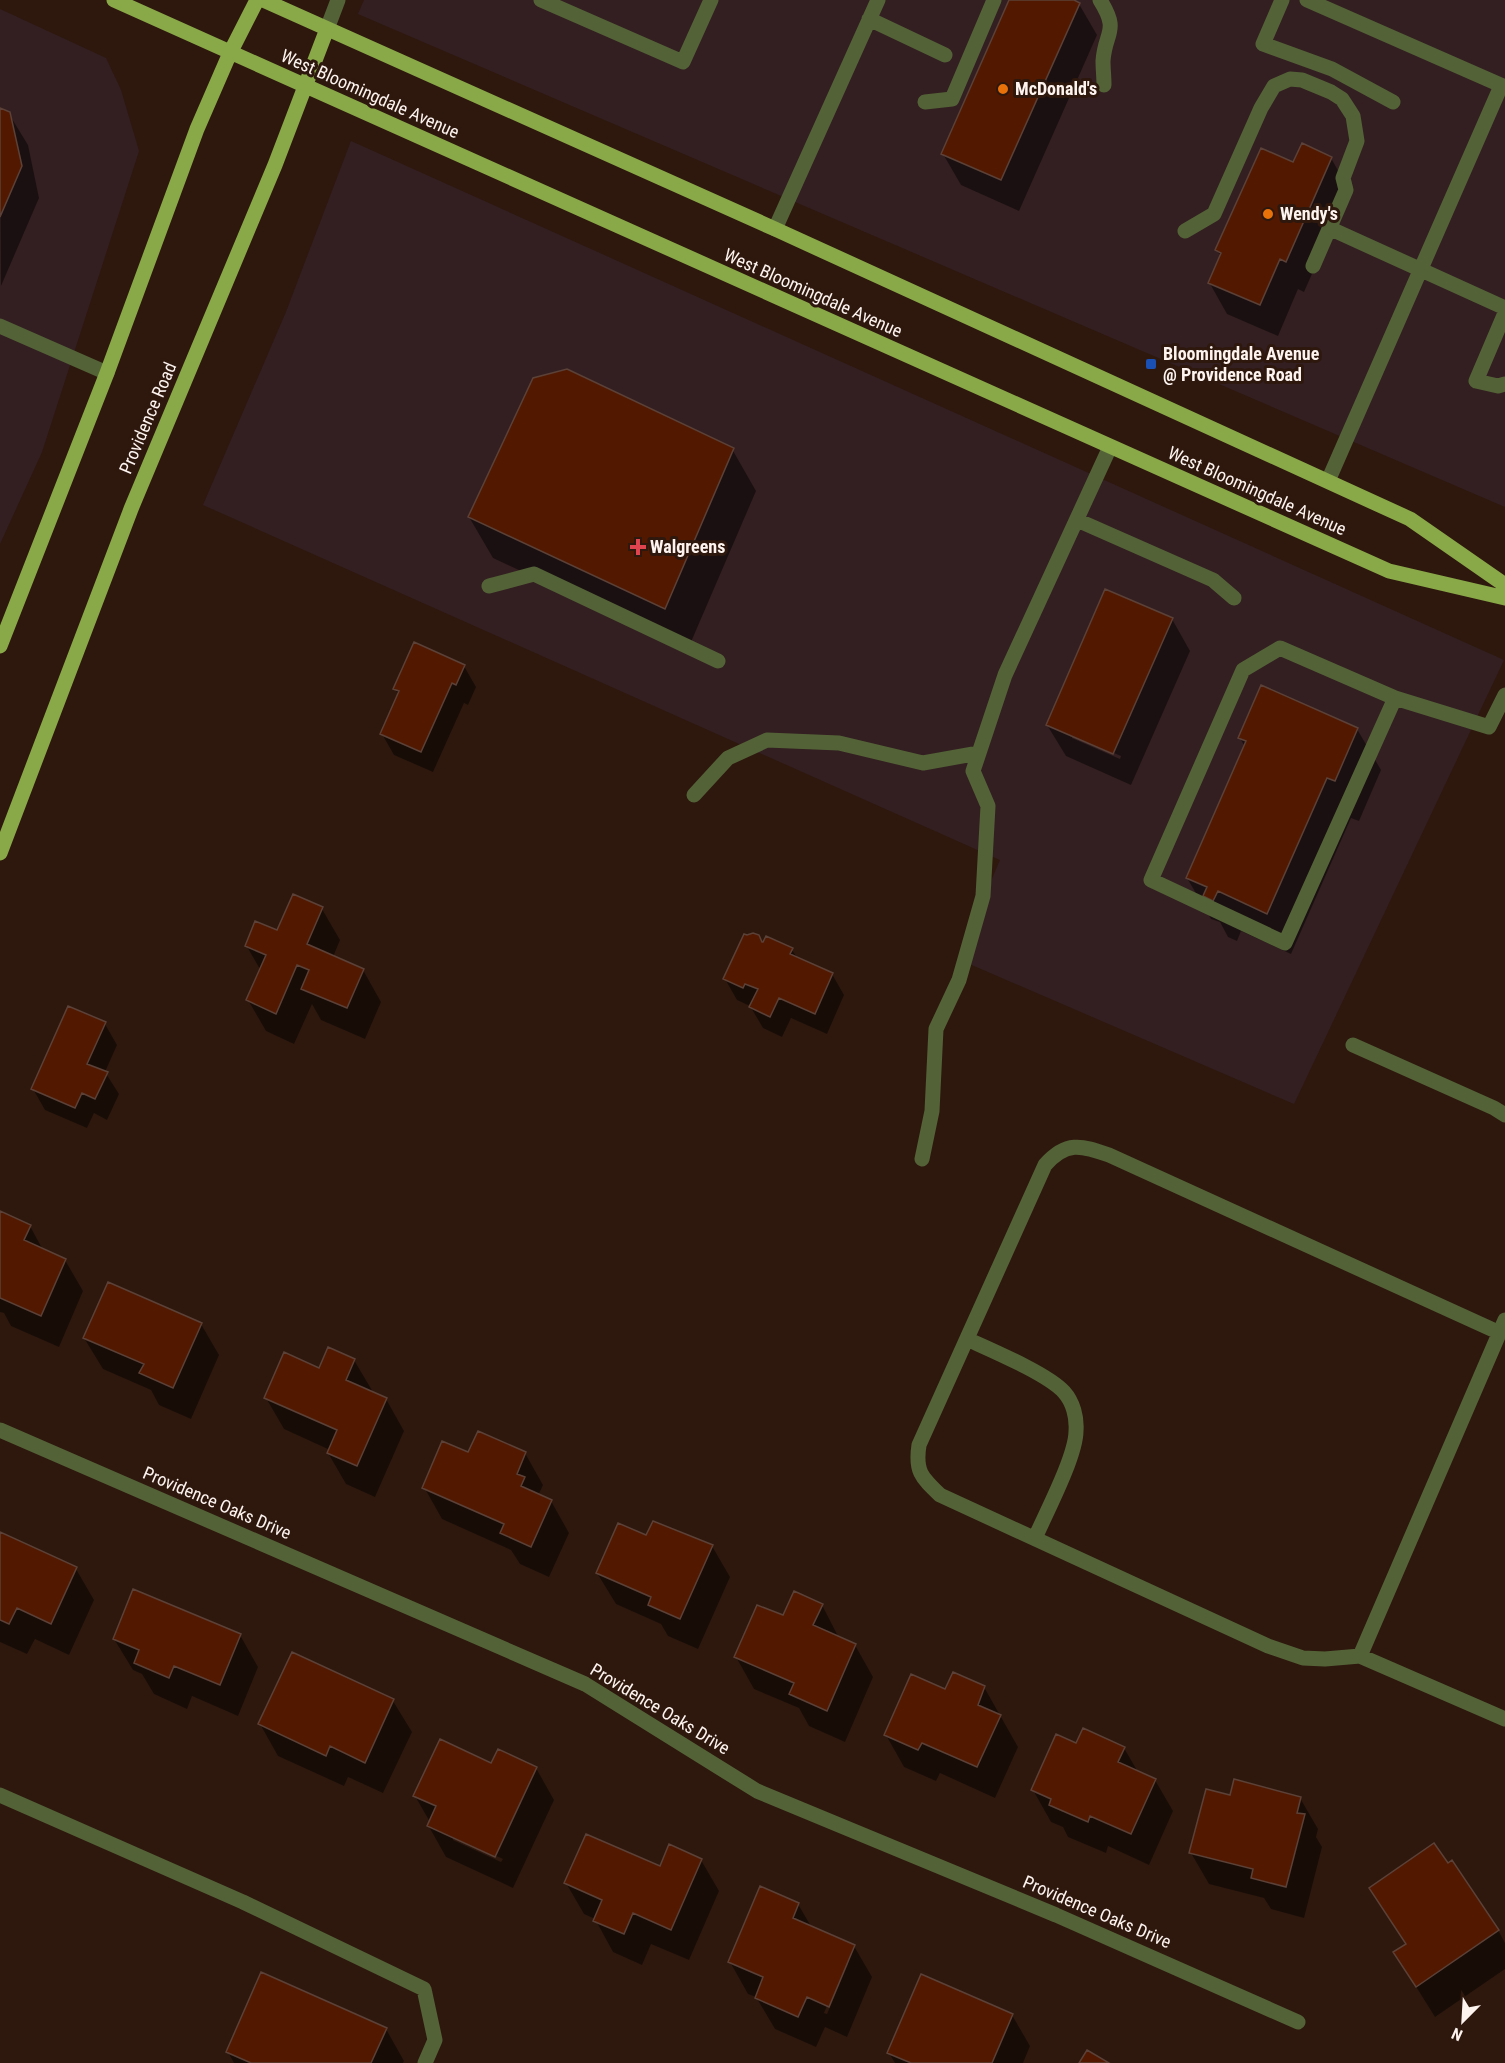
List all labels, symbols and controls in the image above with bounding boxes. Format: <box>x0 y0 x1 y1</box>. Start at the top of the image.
street label: West Bloomingdale Avenue <box>278 45 463 142</box>
place label: McDonald's <box>1015 78 1097 99</box>
marker: McDonald's <box>996 82 1010 96</box>
place label: Wendy's <box>1280 203 1338 224</box>
marker: Wendy's <box>1261 207 1275 221</box>
street label: West Bloomingdale Avenue <box>721 244 906 341</box>
place label: Bloomingdale Avenue @ Providence Road <box>1163 343 1320 385</box>
marker: Bloomingdale Avenue @ Providence Road <box>1144 357 1158 371</box>
street label: Providence Road <box>115 359 180 477</box>
street label: West Bloomingdale Avenue <box>1165 442 1350 539</box>
place label: Walgreens <box>650 536 725 557</box>
marker: Walgreens <box>631 540 645 554</box>
street label: Providence Oaks Drive <box>140 1462 294 1543</box>
street label: Providence Oaks Drive <box>587 1659 734 1758</box>
street label: Providence Oaks Drive <box>1020 1871 1174 1952</box>
north arrow <box>1433 1991 1493 2051</box>
text: N <box>1449 2024 1465 2045</box>

